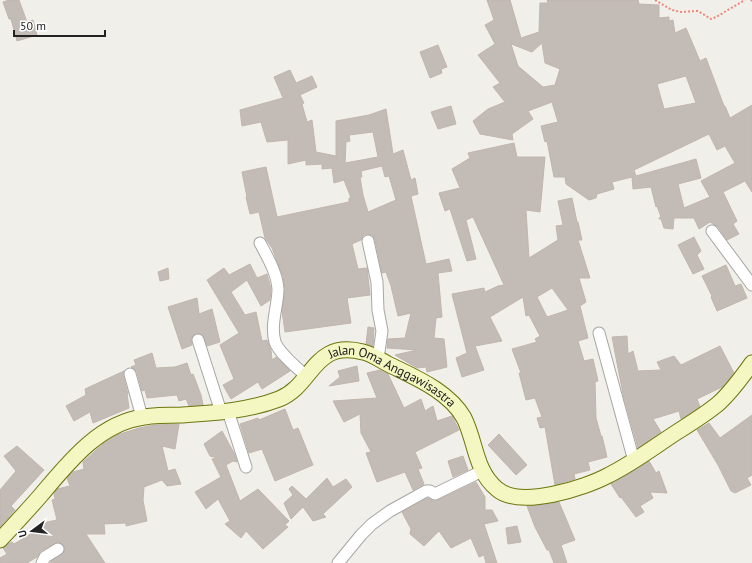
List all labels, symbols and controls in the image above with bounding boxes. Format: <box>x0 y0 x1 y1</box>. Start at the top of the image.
scale bar <box>14 12 105 38</box>
text: 50 m <box>20 18 46 33</box>
street label: Jalan Oma Anggawisastra <box>324 341 460 411</box>
north arrow <box>12 511 52 551</box>
text: U <box>15 528 30 539</box>

